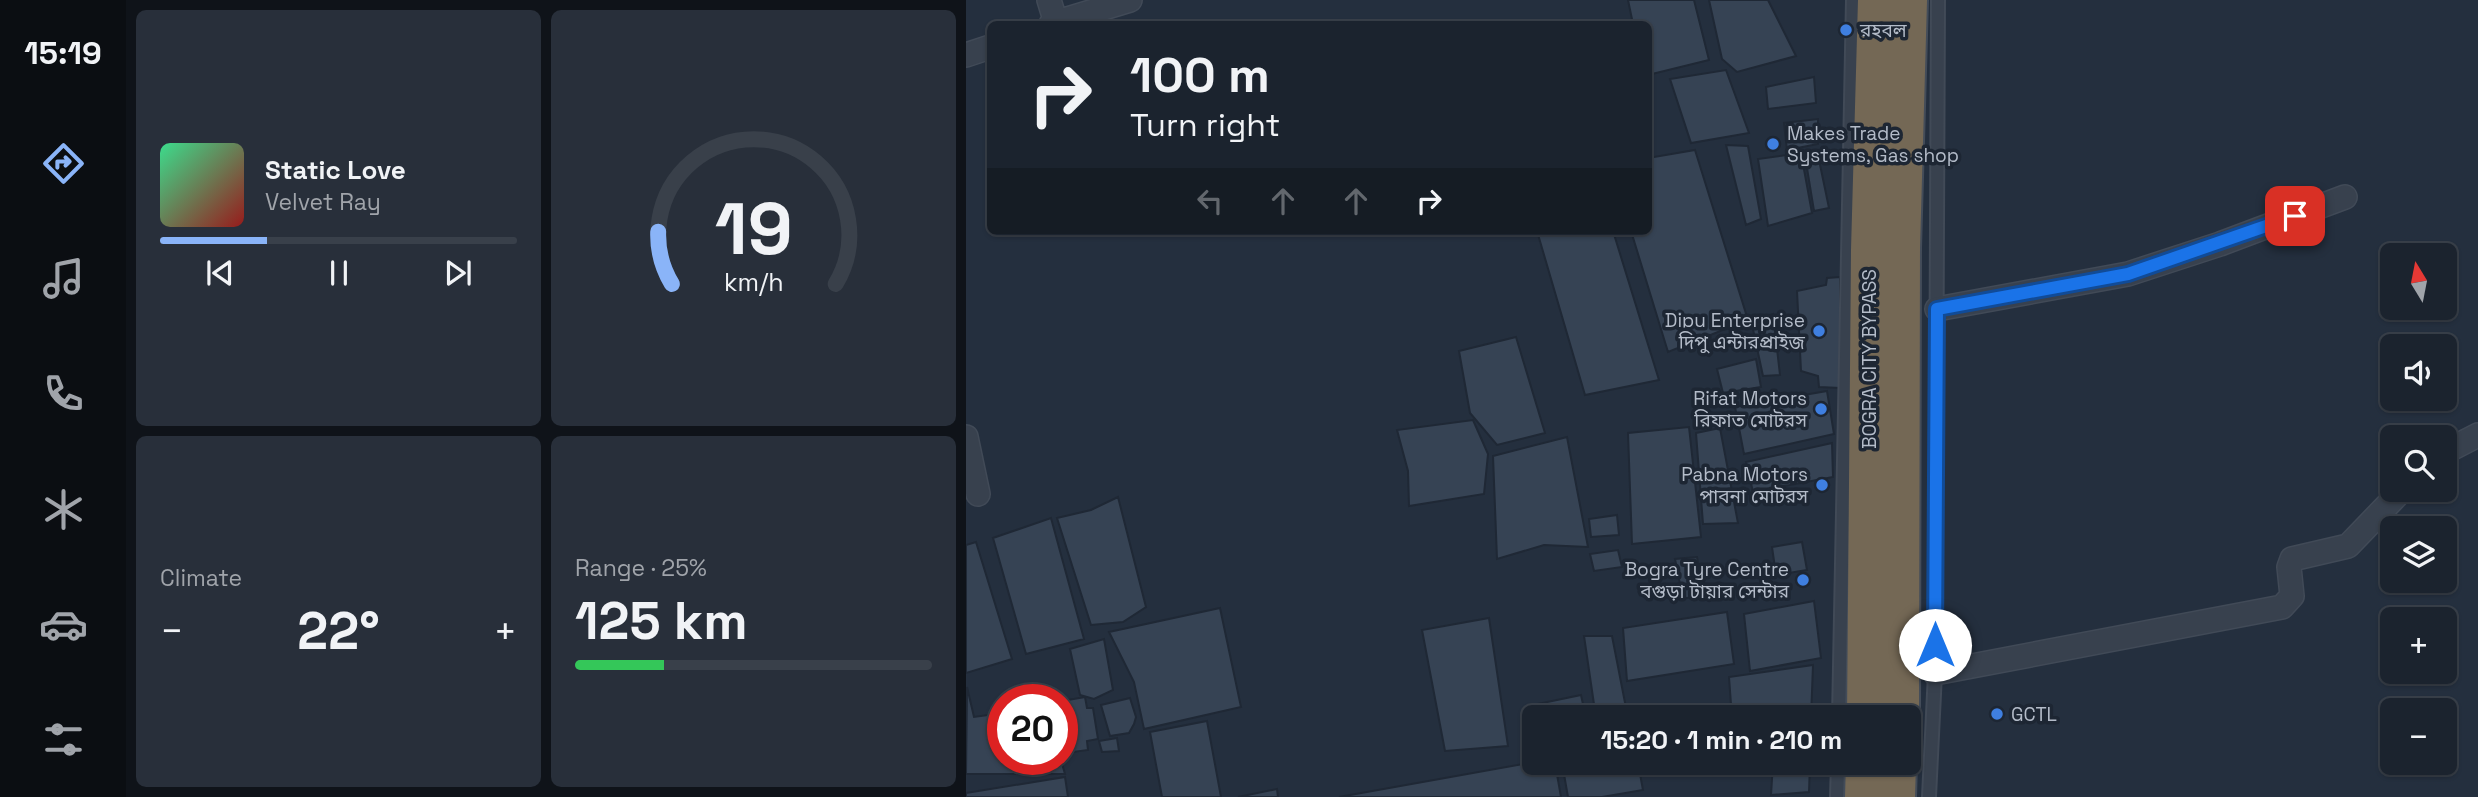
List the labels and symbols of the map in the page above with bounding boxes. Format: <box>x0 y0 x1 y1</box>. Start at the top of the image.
place label: রহবল <box>1859 18 1908 43</box>
marker: রহবল <box>1838 22 1854 38</box>
place label: Makes Trade Systems, Gas shop <box>1787 121 1959 168</box>
marker: Makes Trade Systems, Gas shop <box>1765 136 1781 152</box>
pin <box>2265 186 2325 246</box>
north arrow <box>2380 243 2457 320</box>
street label: BOGRA CITY BYPASS <box>1857 269 1882 449</box>
place label: Dipu Enterprise দিপু এন্টারপ্রাইজ <box>1665 308 1806 355</box>
marker: Dipu Enterprise দিপু এন্টারপ্রাইজ <box>1811 323 1827 339</box>
place label: Rifat Motors রিফাত মোটরস <box>1693 386 1808 433</box>
marker: Rifat Motors রিফাত মোটরস <box>1813 401 1829 417</box>
place label: Pabna Motors পাবনা মোটরস <box>1681 462 1809 509</box>
marker: Pabna Motors পাবনা মোটরস <box>1814 477 1830 493</box>
place label: Bogra Tyre Centre বগুড়া টায়ার সেন্টার <box>1624 557 1790 604</box>
marker: Bogra Tyre Centre বগুড়া টায়ার সেন্টার <box>1795 572 1811 588</box>
position arrow <box>1898 608 1972 682</box>
speed limit sign: 20 <box>987 684 1078 775</box>
place label: GCTL <box>2011 702 2057 727</box>
marker: GCTL <box>1989 706 2005 722</box>

